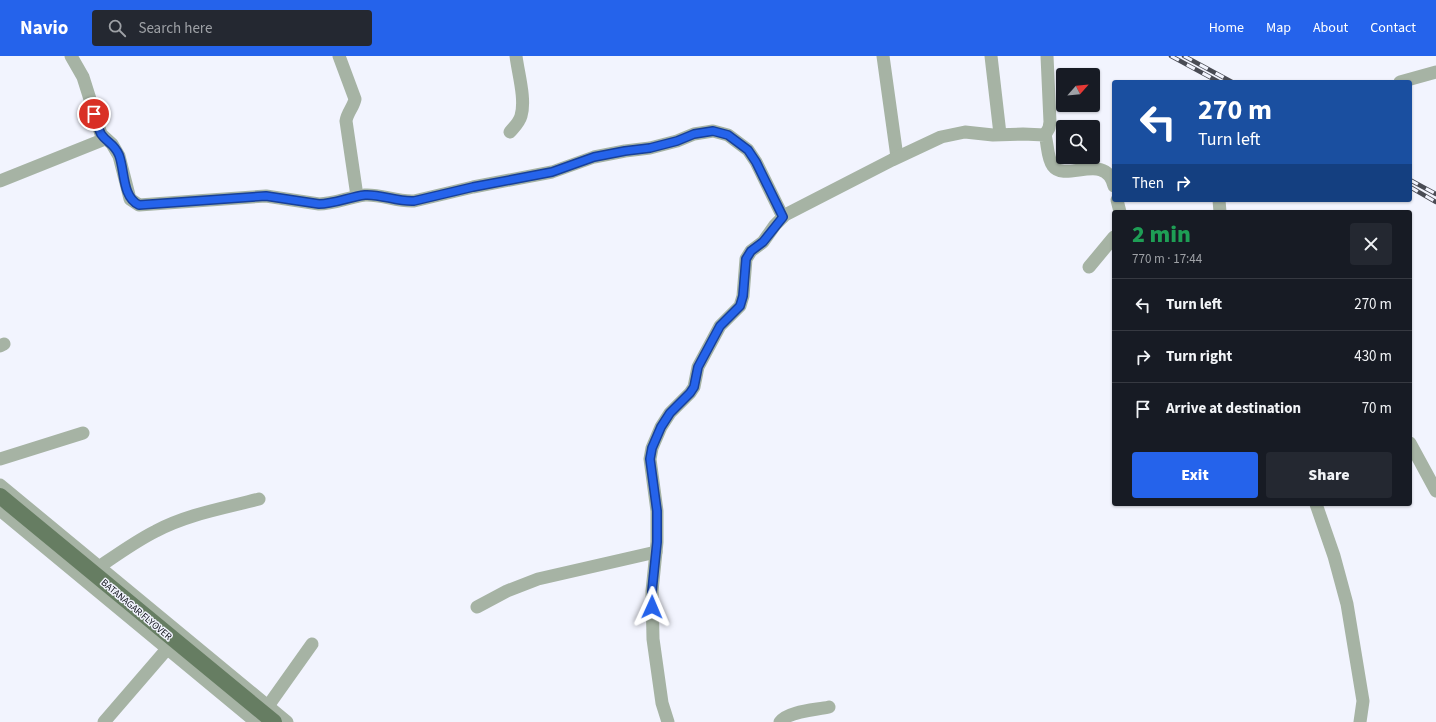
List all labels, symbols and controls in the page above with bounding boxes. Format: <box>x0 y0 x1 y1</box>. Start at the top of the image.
search box <box>92 10 372 46</box>
text: Navio <box>20 15 68 42</box>
icon: search <box>106 17 128 39</box>
text: Search here <box>138 18 212 39</box>
text: Home <box>1209 18 1244 38</box>
text: Map <box>1266 18 1291 38</box>
text: About <box>1313 18 1348 38</box>
text: Contact <box>1370 18 1416 38</box>
north arrow <box>1056 68 1100 112</box>
map controls <box>1056 68 1100 164</box>
text: 270 m <box>1198 90 1272 130</box>
icon: left <box>1132 96 1184 148</box>
pin <box>77 97 111 131</box>
icon: arrive <box>83 103 105 125</box>
button: search <box>1056 120 1100 164</box>
text: Turn left <box>1198 127 1260 152</box>
icon: right <box>1172 172 1194 194</box>
text: Then <box>1132 173 1164 194</box>
text: 2 min <box>1132 217 1191 252</box>
button: close <box>1350 223 1392 265</box>
text: 770 m · 17:44 <box>1132 250 1202 268</box>
icon: left <box>1132 294 1154 316</box>
text: Turn left <box>1166 294 1222 315</box>
text: 270 m <box>1354 294 1392 315</box>
icon: right <box>1132 346 1154 368</box>
text: Turn right <box>1166 346 1232 367</box>
text: 430 m <box>1354 346 1392 367</box>
icon: arrive <box>1132 398 1154 420</box>
text: Arrive at destination <box>1166 398 1301 419</box>
text: 70 m <box>1362 398 1392 419</box>
button: Exit <box>1132 452 1258 498</box>
button: Share <box>1266 452 1392 498</box>
street label: BATANAGAR FLYOVER <box>98 576 175 644</box>
position arrow <box>631 586 673 628</box>

